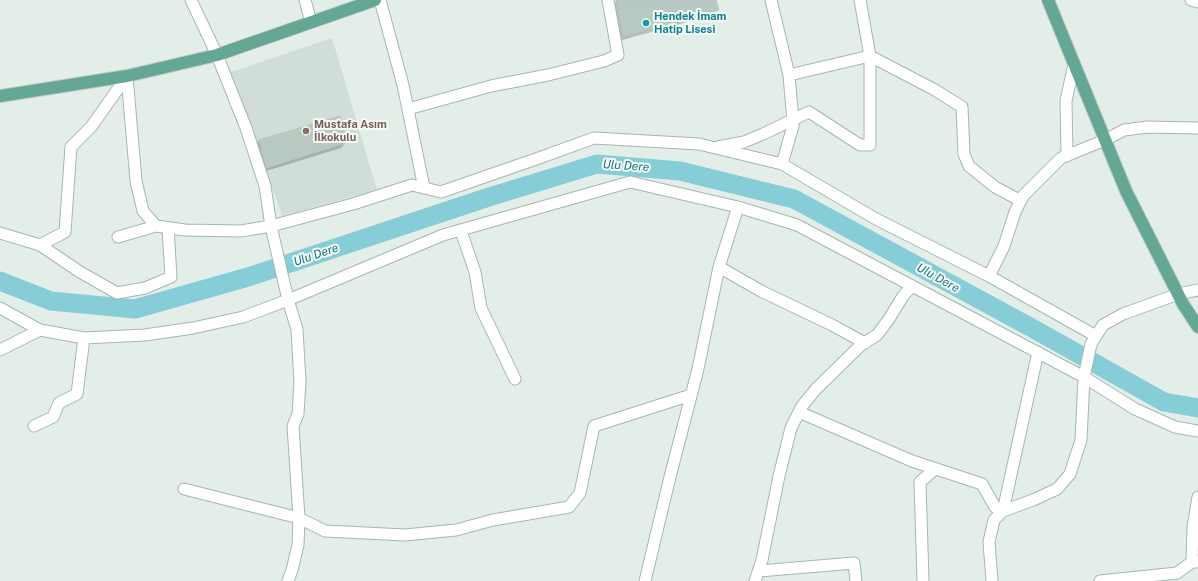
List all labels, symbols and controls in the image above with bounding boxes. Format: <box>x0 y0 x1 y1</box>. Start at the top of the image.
place label: Hendek İmam Hatip Lisesi <box>654 10 726 36</box>
marker: Hendek İmam Hatip Lisesi <box>641 18 651 28</box>
place label: Mustafa Asım İlkokulu <box>314 118 387 144</box>
marker: Mustafa Asım İlkokulu <box>301 126 311 136</box>
water label: Ulu Dere <box>602 157 650 175</box>
water label: Ulu Dere <box>292 241 340 269</box>
water label: Ulu Dere <box>914 260 962 296</box>

